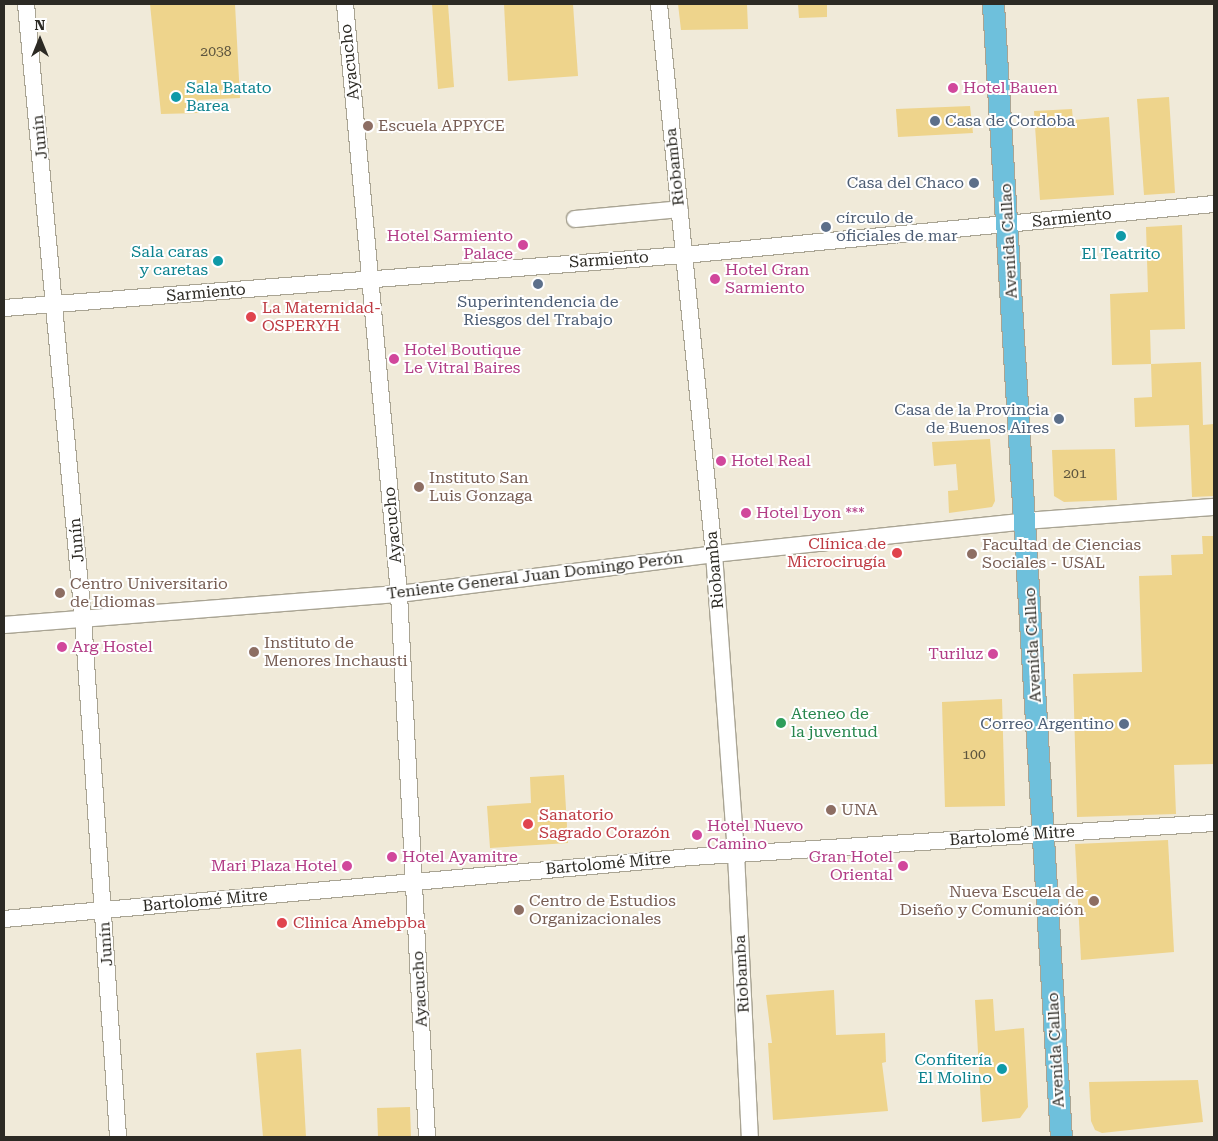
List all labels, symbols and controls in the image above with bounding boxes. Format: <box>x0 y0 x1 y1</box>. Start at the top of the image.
north arrow <box>15 15 65 65</box>
text: N <box>35 17 45 33</box>
street label: Ayacucho <box>336 23 364 101</box>
house number: 2038 <box>200 43 232 59</box>
place label: Sala Batato Barea <box>186 78 272 116</box>
place label: Hotel Bauen <box>963 78 1058 98</box>
marker: Hotel Bauen <box>947 82 959 94</box>
marker: Sala Batato Barea <box>170 91 182 103</box>
place label: Casa de Cordoba <box>945 111 1075 131</box>
street label: Junín <box>28 114 52 160</box>
marker: Casa de Cordoba <box>929 115 941 127</box>
place label: Escuela APPYCE <box>378 116 505 136</box>
marker: Escuela APPYCE <box>362 120 374 132</box>
street label: Riobamba <box>661 127 689 207</box>
place label: Casa del Chaco <box>847 173 964 193</box>
marker: Casa del Chaco <box>968 177 980 189</box>
street label: Avenida Callao <box>996 183 1022 299</box>
street label: Sarmiento <box>1031 204 1113 232</box>
place label: círculo de oficiales de mar <box>836 208 957 246</box>
marker: círculo de oficiales de mar <box>820 221 832 233</box>
place label: Hotel Sarmiento Palace <box>387 226 513 264</box>
marker: El Teatrito <box>1115 230 1127 242</box>
marker: Hotel Sarmiento Palace <box>517 239 529 251</box>
place label: Sala caras y caretas <box>131 242 208 280</box>
place label: El Teatrito <box>1081 244 1161 264</box>
street label: Sarmiento <box>569 248 649 272</box>
marker: Sala caras y caretas <box>212 255 224 267</box>
place label: Hotel Gran Sarmiento <box>725 260 809 298</box>
marker: Hotel Gran Sarmiento <box>709 273 721 285</box>
marker: Superintendencia de Riesgos del Trabajo <box>532 278 544 290</box>
street label: Sarmiento <box>165 280 247 306</box>
place label: Superintendencia de Riesgos del Trabajo <box>457 292 619 330</box>
place label: La Maternidad- OSPERYH <box>262 298 381 336</box>
marker: La Maternidad- OSPERYH <box>244 310 258 324</box>
place label: Hotel Boutique Le Vitral Baires <box>404 340 521 378</box>
marker: Hotel Boutique Le Vitral Baires <box>388 353 400 365</box>
place label: Casa de la Provincia de Buenos Aires <box>894 400 1049 438</box>
marker: Casa de la Provincia de Buenos Aires <box>1053 413 1065 425</box>
place label: Hotel Real <box>731 451 811 471</box>
marker: Hotel Real <box>715 455 727 467</box>
house number: 201 <box>1063 465 1087 481</box>
place label: Instituto San Luis Gonzaga <box>429 468 532 506</box>
marker: Instituto San Luis Gonzaga <box>413 481 425 493</box>
street label: Ayacucho <box>380 486 406 564</box>
place label: Hotel Lyon *** <box>756 503 865 523</box>
marker: Hotel Lyon *** <box>740 507 752 519</box>
street label: Junín <box>65 517 89 563</box>
street label: Riobamba <box>702 530 728 610</box>
place label: Clínica de Microcirugía <box>787 534 886 572</box>
place label: Facultad de Ciencias Sociales - USAL <box>982 535 1141 573</box>
marker: Clínica de Microcirugía <box>890 546 904 560</box>
street label: Teniente General Juan Domingo Perón <box>386 548 684 604</box>
marker: Facultad de Ciencias Sociales - USAL <box>966 548 978 560</box>
place label: Centro Universitario de Idiomas <box>70 574 228 612</box>
marker: Centro Universitario de Idiomas <box>54 587 66 599</box>
street label: Avenida Callao <box>1020 587 1046 703</box>
place label: Instituto de Menores Inchausti <box>264 633 408 671</box>
place label: Arg Hostel <box>72 637 153 657</box>
marker: Arg Hostel <box>56 641 68 653</box>
place label: Turiluz <box>928 644 983 664</box>
marker: Instituto de Menores Inchausti <box>248 646 260 658</box>
marker: Turiluz <box>987 648 999 660</box>
place label: Ateneo de la juventud <box>791 704 878 742</box>
place label: Correo Argentino <box>980 714 1114 734</box>
marker: Ateneo de la juventud <box>775 717 787 729</box>
marker: Correo Argentino <box>1118 718 1130 730</box>
house number: 100 <box>962 746 986 762</box>
place label: UNA <box>841 800 878 820</box>
marker: UNA <box>825 804 837 816</box>
place label: Sanatorio Sagrado Corazón <box>539 805 670 843</box>
place label: Hotel Nuevo Camino <box>707 816 803 854</box>
marker: Sanatorio Sagrado Corazón <box>521 817 535 831</box>
street label: Bartolomé Mitre <box>949 822 1075 850</box>
marker: Hotel Nuevo Camino <box>691 829 703 841</box>
place label: Hotel Ayamitre <box>402 847 518 867</box>
place label: Gran Hotel Oriental <box>809 847 893 885</box>
street label: Bartolomé Mitre <box>545 849 671 879</box>
marker: Hotel Ayamitre <box>386 851 398 863</box>
place label: Mari Plaza Hotel <box>211 856 337 876</box>
marker: Mari Plaza Hotel <box>341 860 353 872</box>
marker: Gran Hotel Oriental <box>897 860 909 872</box>
place label: Nueva Escuela de Diseño y Comunicación <box>900 882 1084 920</box>
street label: Bartolomé Mitre <box>142 886 268 916</box>
place label: Centro de Estudios Organizacionales <box>529 891 676 929</box>
marker: Nueva Escuela de Diseño y Comunicación <box>1088 895 1100 907</box>
marker: Centro de Estudios Organizacionales <box>513 904 525 916</box>
place label: Clinica Amebpba <box>293 913 426 933</box>
marker: Clinica Amebpba <box>275 916 289 930</box>
street label: Junín <box>95 921 117 967</box>
street label: Riobamba <box>730 935 754 1013</box>
street label: Ayacucho <box>408 950 432 1028</box>
street label: Avenida Callao <box>1043 992 1069 1108</box>
place label: Confitería El Molino <box>915 1050 992 1088</box>
marker: Confitería El Molino <box>996 1063 1008 1075</box>

